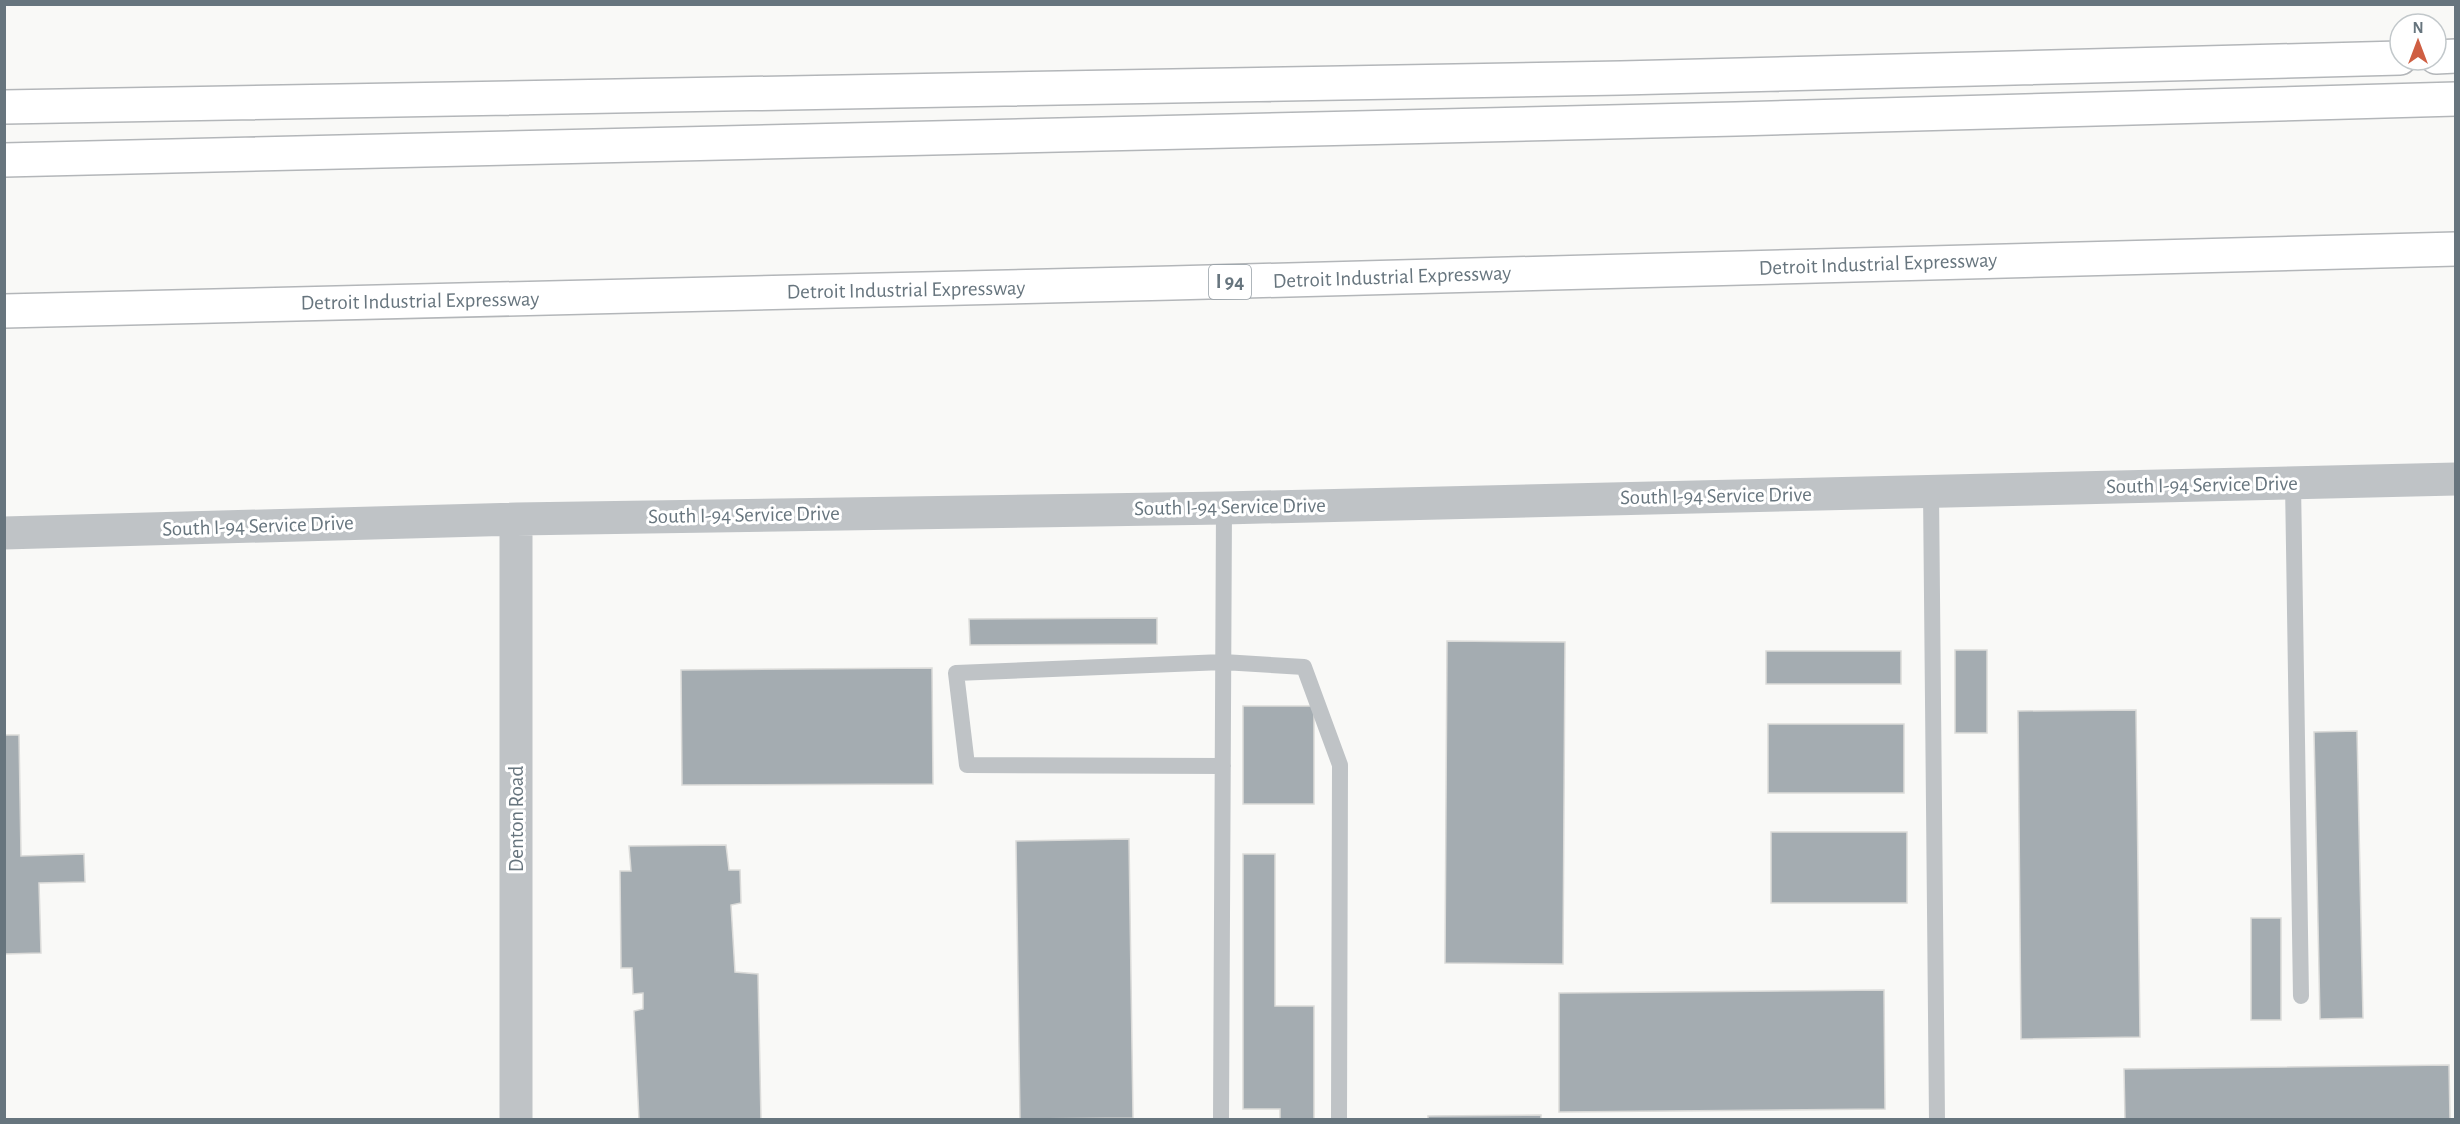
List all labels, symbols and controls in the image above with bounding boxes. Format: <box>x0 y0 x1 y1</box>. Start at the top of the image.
north arrow <box>2388 12 2448 72</box>
text: N <box>2412 20 2424 36</box>
street label: Detroit Industrial Expressway <box>1758 249 1998 279</box>
street label: Detroit Industrial Expressway <box>1272 262 1512 292</box>
road number: I 94 <box>1209 265 1251 299</box>
street label: Detroit Industrial Expressway <box>786 277 1026 303</box>
street label: Detroit Industrial Expressway <box>300 288 540 314</box>
street label: South I-94 Service Drive <box>2106 473 2298 497</box>
street label: South I-94 Service Drive <box>1620 484 1812 508</box>
street label: South I-94 Service Drive <box>1134 495 1326 519</box>
street label: South I-94 Service Drive <box>648 503 840 527</box>
street label: South I-94 Service Drive <box>162 512 354 540</box>
street label: Denton Road <box>506 766 527 872</box>

